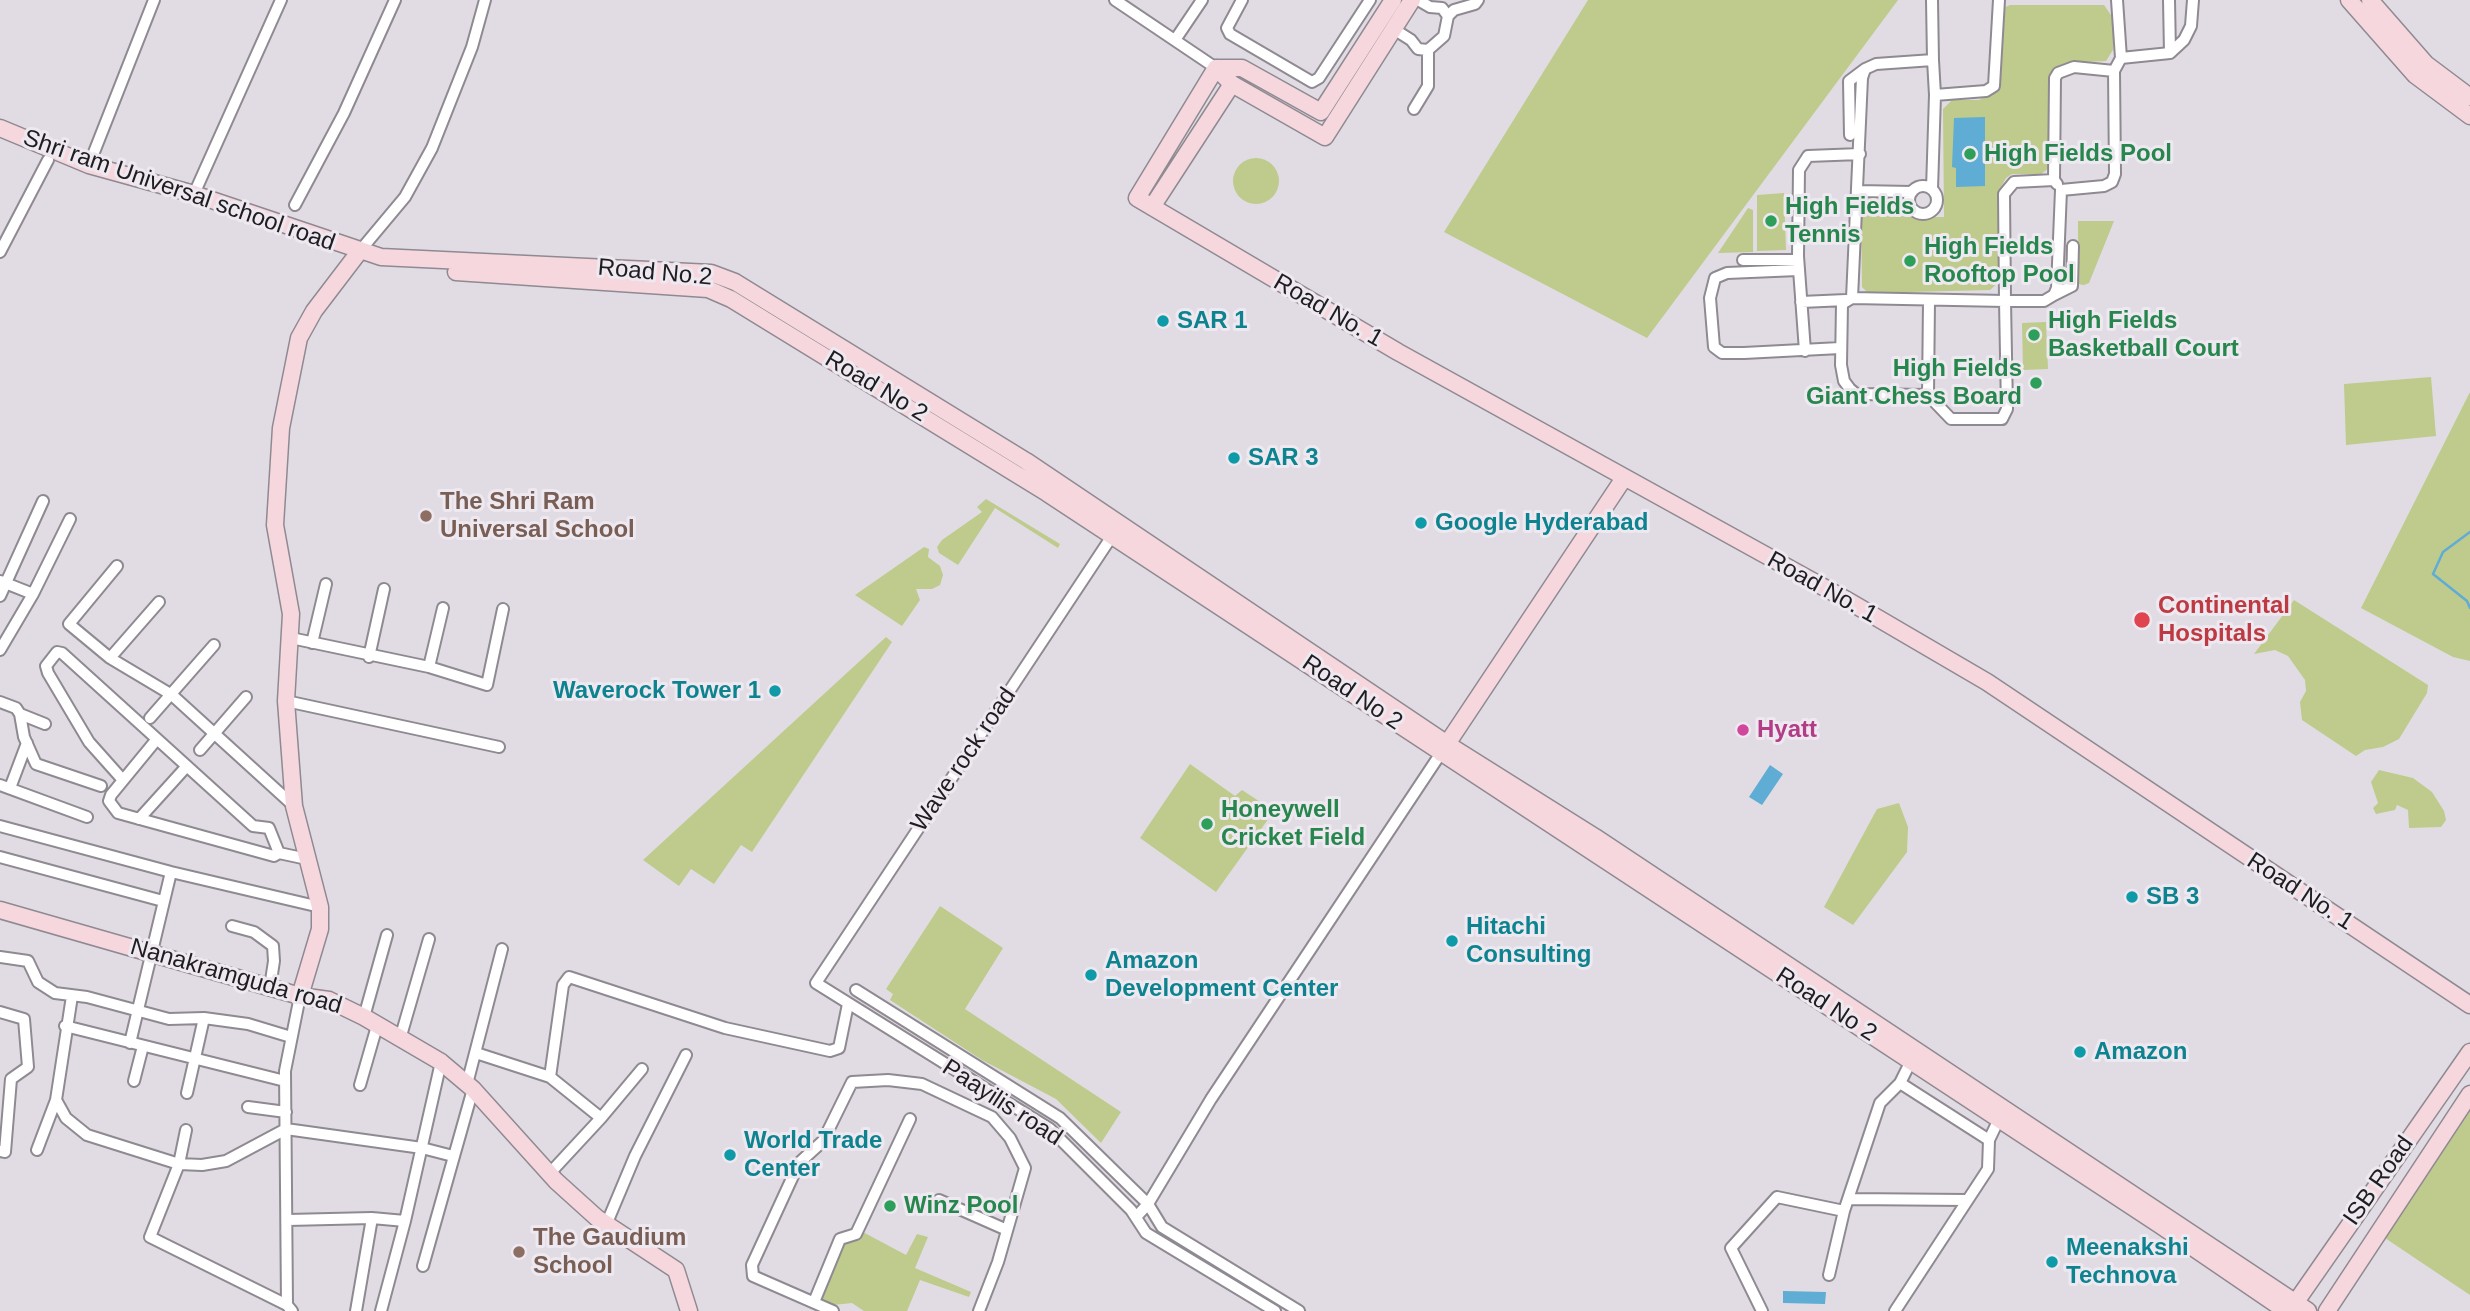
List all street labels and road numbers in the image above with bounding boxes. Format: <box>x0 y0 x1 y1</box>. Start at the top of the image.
street label: Shri ram Universal school road <box>19 124 339 258</box>
street label: Road No.2 <box>597 254 713 292</box>
street label: Road No. 1 <box>1268 268 1388 354</box>
street label: Road No 2 <box>819 345 933 429</box>
street label: Road No. 1 <box>1762 546 1882 630</box>
street label: Road No 2 <box>1296 649 1408 737</box>
street label: Wave rock road <box>905 683 1023 837</box>
street label: Road No. 1 <box>2241 847 2359 937</box>
street label: Nanakramguda road <box>127 933 345 1021</box>
street label: Road No 2 <box>1770 962 1882 1048</box>
street label: Paayilis road <box>937 1054 1067 1152</box>
street label: ISB Road <box>2338 1131 2420 1231</box>

